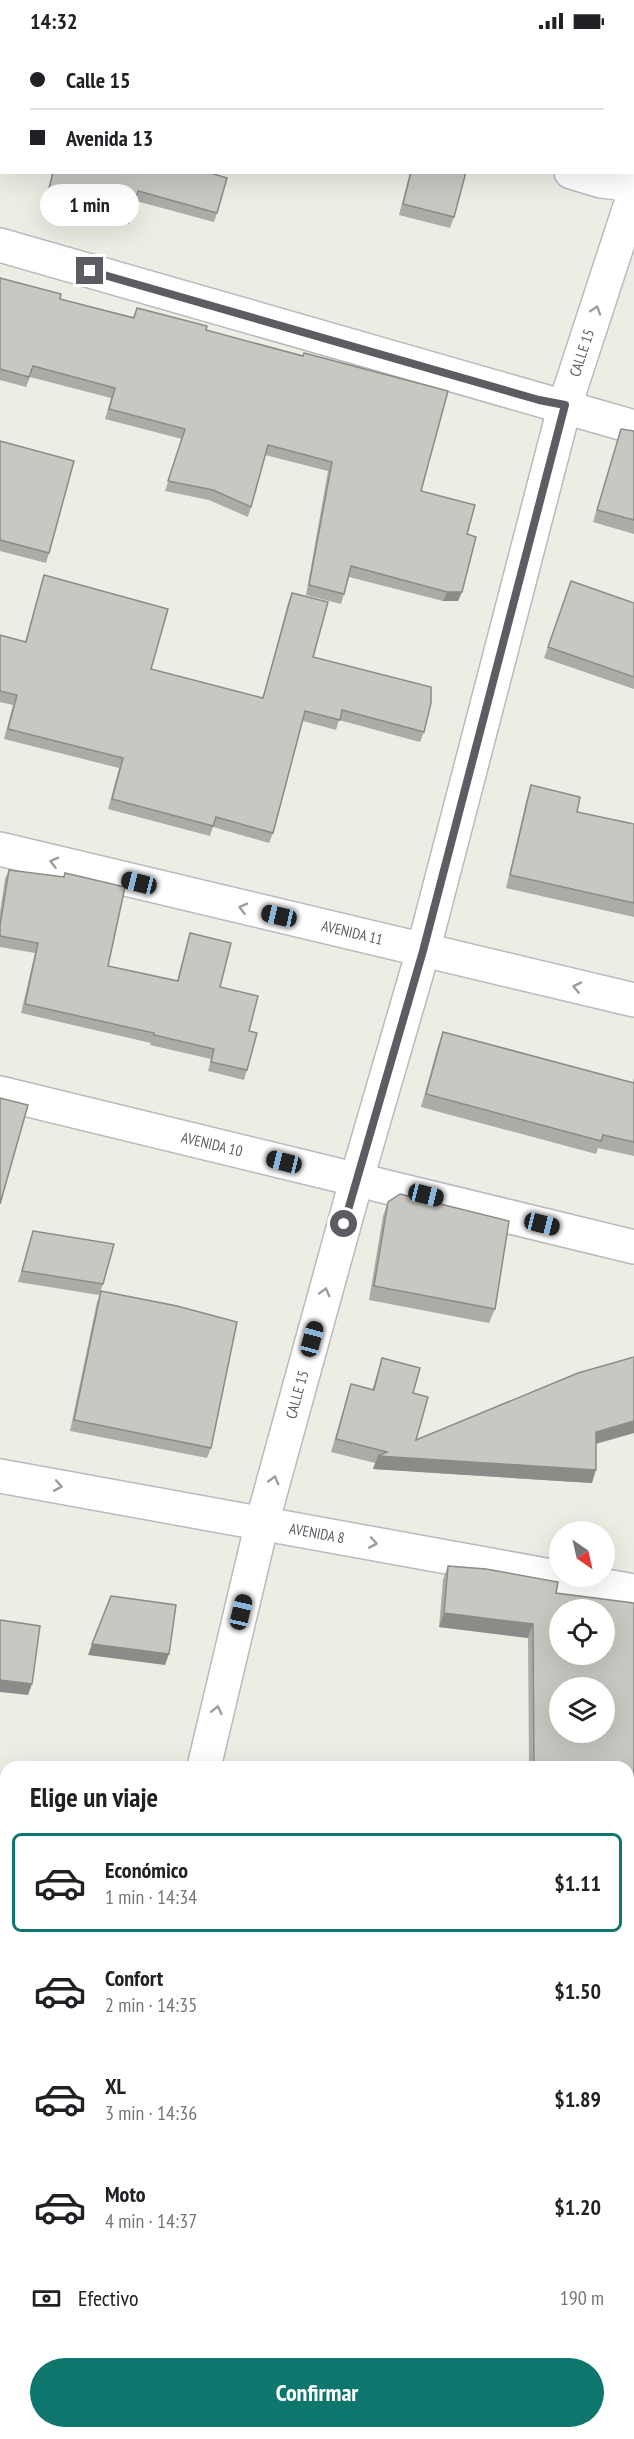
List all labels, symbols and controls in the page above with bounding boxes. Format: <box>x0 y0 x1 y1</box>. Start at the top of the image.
text: 14:32 <box>30 7 78 35</box>
text: Calle 15 <box>66 66 131 94</box>
text: Avenida 13 <box>66 124 153 152</box>
callout: 1 min <box>40 184 140 226</box>
text: 1 min <box>69 192 110 218</box>
route end <box>76 257 103 284</box>
one-way arrow <box>589 305 601 316</box>
street label: CALLE 15 <box>565 326 598 379</box>
one-way arrow <box>49 857 59 870</box>
car <box>119 870 159 896</box>
one-way arrow <box>239 902 249 915</box>
car <box>259 903 299 929</box>
street label: AVENIDA 11 <box>320 916 385 949</box>
one-way arrow <box>572 981 582 994</box>
street label: AVENIDA 10 <box>179 1127 245 1161</box>
car <box>264 1149 304 1175</box>
car <box>406 1182 446 1208</box>
route start <box>330 1210 357 1237</box>
car <box>522 1211 562 1237</box>
one-way arrow <box>318 1287 331 1297</box>
car <box>299 1319 325 1359</box>
street label: CALLE 15 <box>281 1368 313 1421</box>
one-way arrow <box>267 1475 279 1486</box>
one-way arrow <box>52 1479 62 1492</box>
street label: AVENIDA 8 <box>288 1519 346 1547</box>
north arrow <box>549 1521 615 1587</box>
map controls <box>549 1521 615 1743</box>
one-way arrow <box>368 1536 378 1549</box>
car <box>228 1592 254 1632</box>
button: locate <box>549 1599 615 1665</box>
button: layers <box>549 1677 615 1743</box>
one-way arrow <box>210 1705 223 1715</box>
text: Elige un viaje <box>30 1780 158 1814</box>
icon: car <box>33 1856 87 1910</box>
text: Económico <box>105 1856 188 1884</box>
text: $1.11 <box>554 1869 601 1897</box>
text: 1 min · 14:34 <box>105 1884 197 1910</box>
icon: car <box>33 1964 87 2018</box>
text: Confort <box>105 1964 163 1992</box>
text: $1.50 <box>554 1977 601 2005</box>
text: 2 min · 14:35 <box>105 1992 197 2018</box>
icon: car <box>33 2072 87 2126</box>
text: XL <box>105 2072 126 2100</box>
text: $1.89 <box>554 2085 601 2113</box>
text: 3 min · 14:36 <box>105 2100 197 2126</box>
icon: car <box>33 2180 87 2234</box>
text: Moto <box>105 2180 146 2208</box>
text: $1.20 <box>554 2193 601 2221</box>
text: 4 min · 14:37 <box>105 2208 197 2234</box>
icon: cash <box>30 2282 63 2315</box>
text: Efectivo <box>78 2284 139 2312</box>
text: 190 m <box>560 2285 604 2311</box>
button: Confirmar <box>30 2358 604 2427</box>

